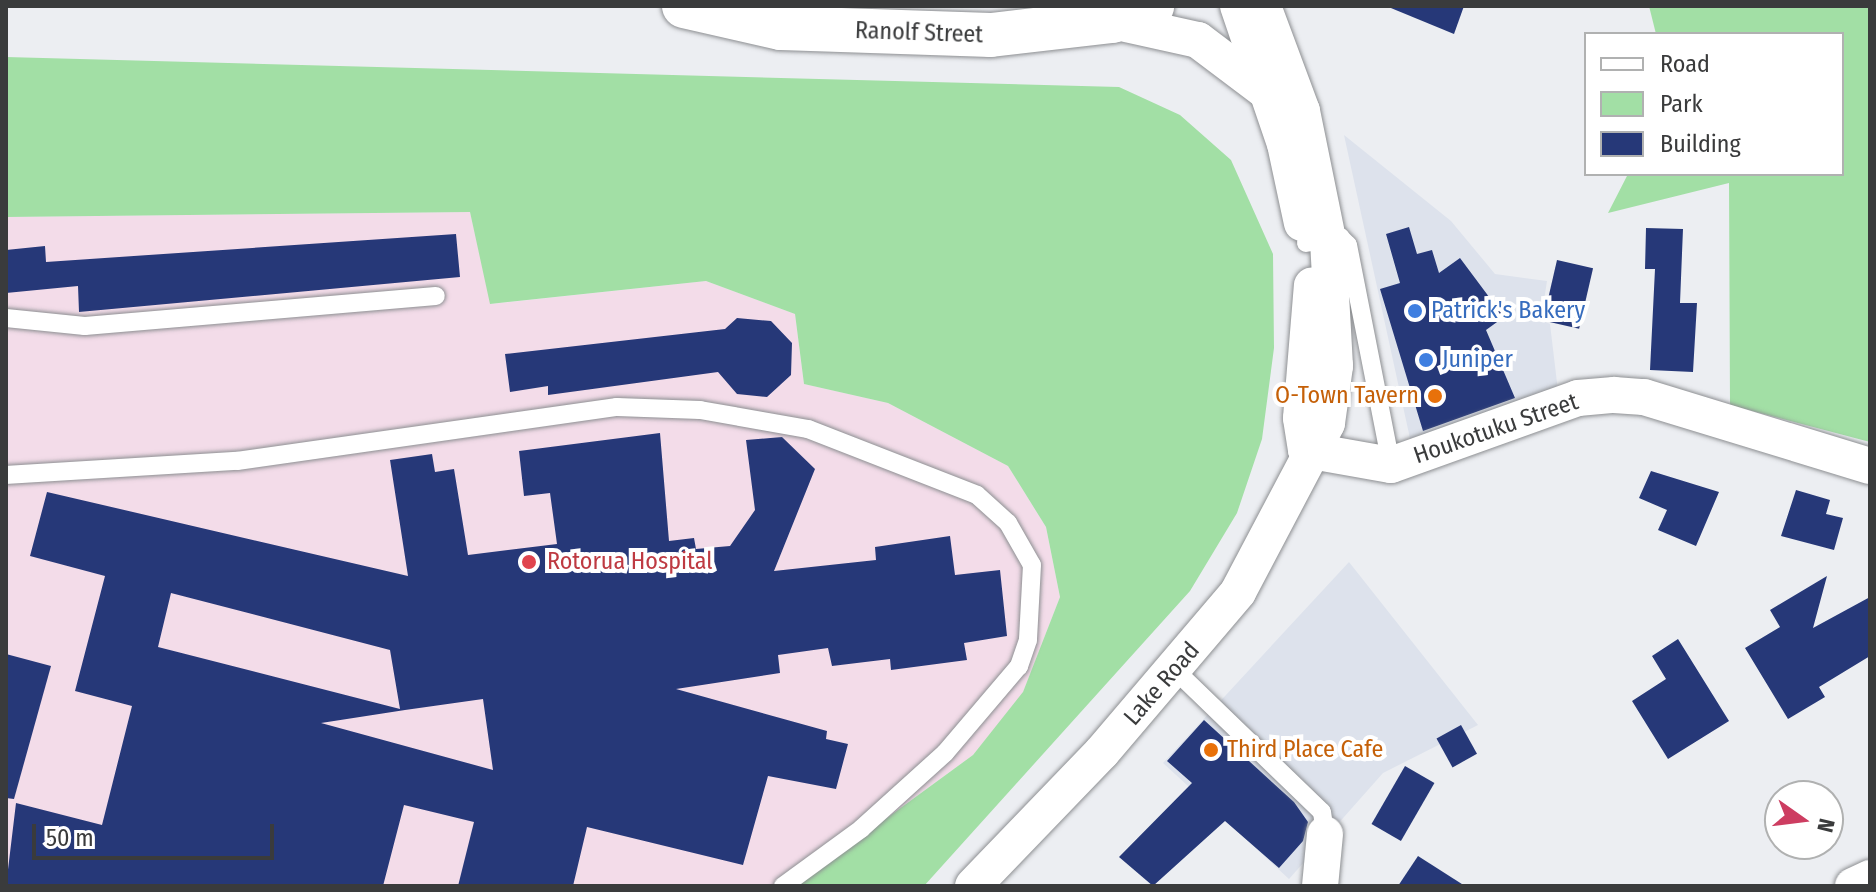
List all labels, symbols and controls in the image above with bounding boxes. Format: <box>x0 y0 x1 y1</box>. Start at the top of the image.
street label: Ranolf Street <box>854 16 984 50</box>
legend <box>1584 32 1844 176</box>
text: Road <box>1660 50 1710 78</box>
text: Park <box>1660 90 1703 118</box>
text: Building <box>1660 130 1741 158</box>
place label: Patrick's Bakery <box>1431 297 1585 325</box>
marker: Patrick's Bakery <box>1406 302 1424 320</box>
place label: Juniper <box>1442 346 1513 374</box>
marker: Juniper <box>1417 351 1435 369</box>
place label: O-Town Tavern <box>1275 382 1419 410</box>
street label: Houkotuku Street <box>1410 387 1582 471</box>
marker: O-Town Tavern <box>1426 387 1444 405</box>
place label: Rotorua Hospital <box>547 548 713 576</box>
marker: Rotorua Hospital <box>518 551 540 573</box>
street label: Lake Road <box>1118 637 1206 731</box>
place label: Third Place Cafe <box>1227 736 1383 764</box>
marker: Third Place Cafe <box>1202 741 1220 759</box>
north arrow <box>1764 780 1844 860</box>
scale bar <box>36 808 278 858</box>
text: N <box>1811 816 1841 835</box>
text: 50 m <box>46 824 94 852</box>

